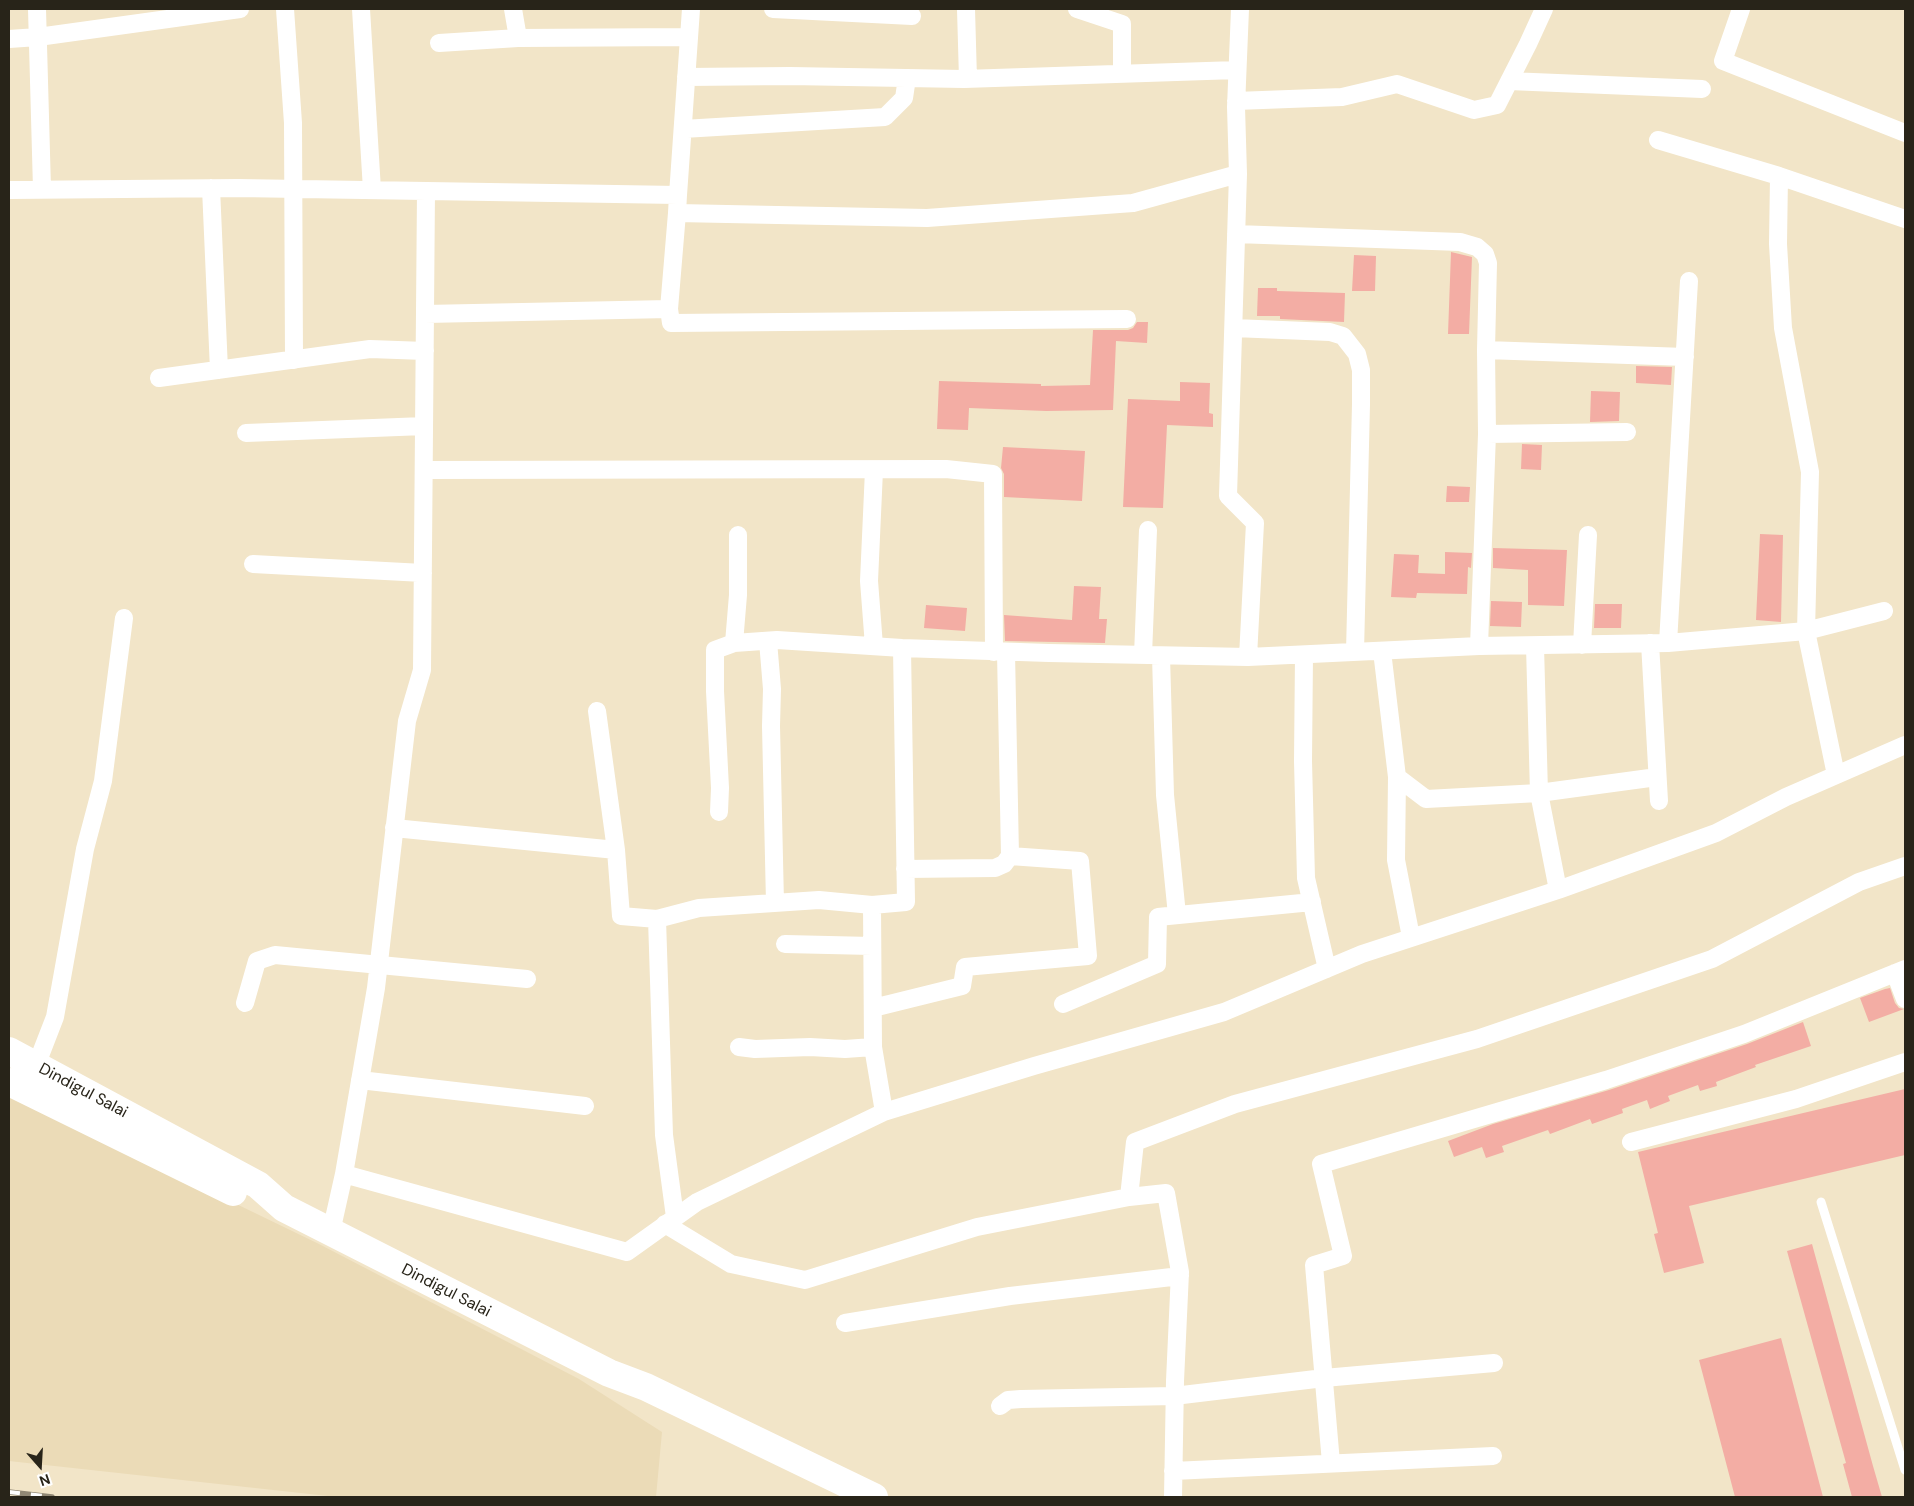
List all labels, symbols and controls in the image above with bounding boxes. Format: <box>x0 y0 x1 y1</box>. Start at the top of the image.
street label: Dindigul Salai <box>35 1060 131 1122</box>
street label: Dindigul Salai <box>398 1260 494 1322</box>
north arrow <box>15 1441 65 1491</box>
text: N <box>37 1470 53 1490</box>

